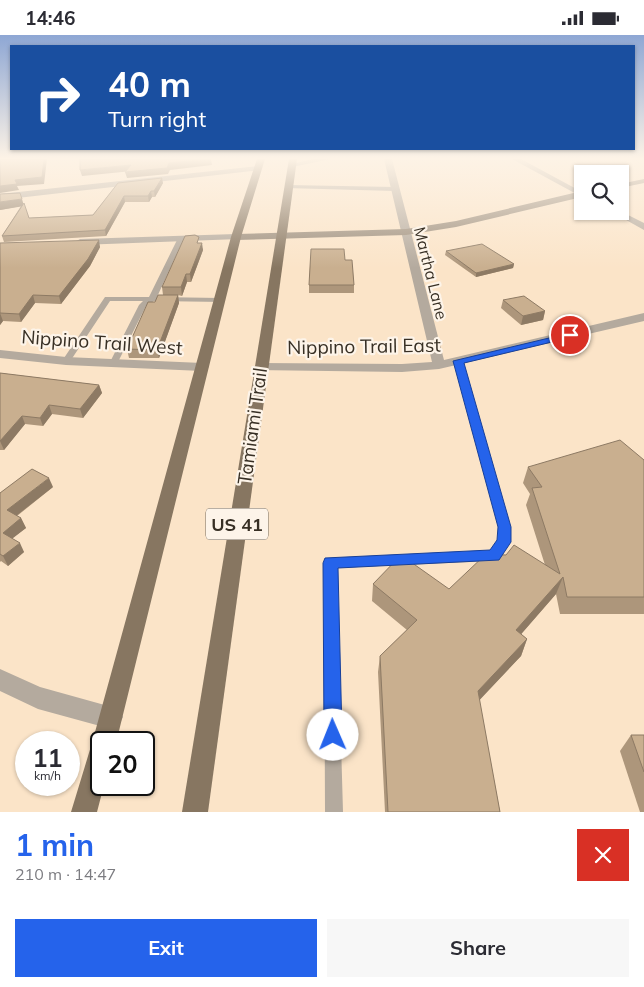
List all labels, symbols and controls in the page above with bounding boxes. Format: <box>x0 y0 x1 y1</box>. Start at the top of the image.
text: 14:46 <box>25 6 75 30</box>
text: 40 m <box>108 62 191 106</box>
icon: right <box>25 65 90 130</box>
text: Turn right <box>108 105 206 133</box>
map controls <box>574 165 629 220</box>
button: search <box>574 165 629 220</box>
street label: Martha Lane <box>410 225 452 321</box>
pin <box>549 314 591 356</box>
icon: arrive <box>556 321 584 349</box>
street label: Nippino Trail West <box>21 324 184 360</box>
street label: Nippino Trail East <box>287 333 441 359</box>
street label: Tamiami Trail <box>232 366 272 486</box>
road number: US 41 <box>206 509 268 539</box>
position arrow <box>306 708 358 760</box>
speed limit sign: 20 <box>90 731 155 796</box>
text: 11 <box>32 742 63 773</box>
text: km/h <box>34 768 61 783</box>
text: 1 min <box>15 826 94 864</box>
button: close <box>577 829 629 881</box>
text: 210 m · 14:47 <box>15 864 116 884</box>
button: Exit <box>15 919 317 977</box>
button: Share <box>327 919 629 977</box>

